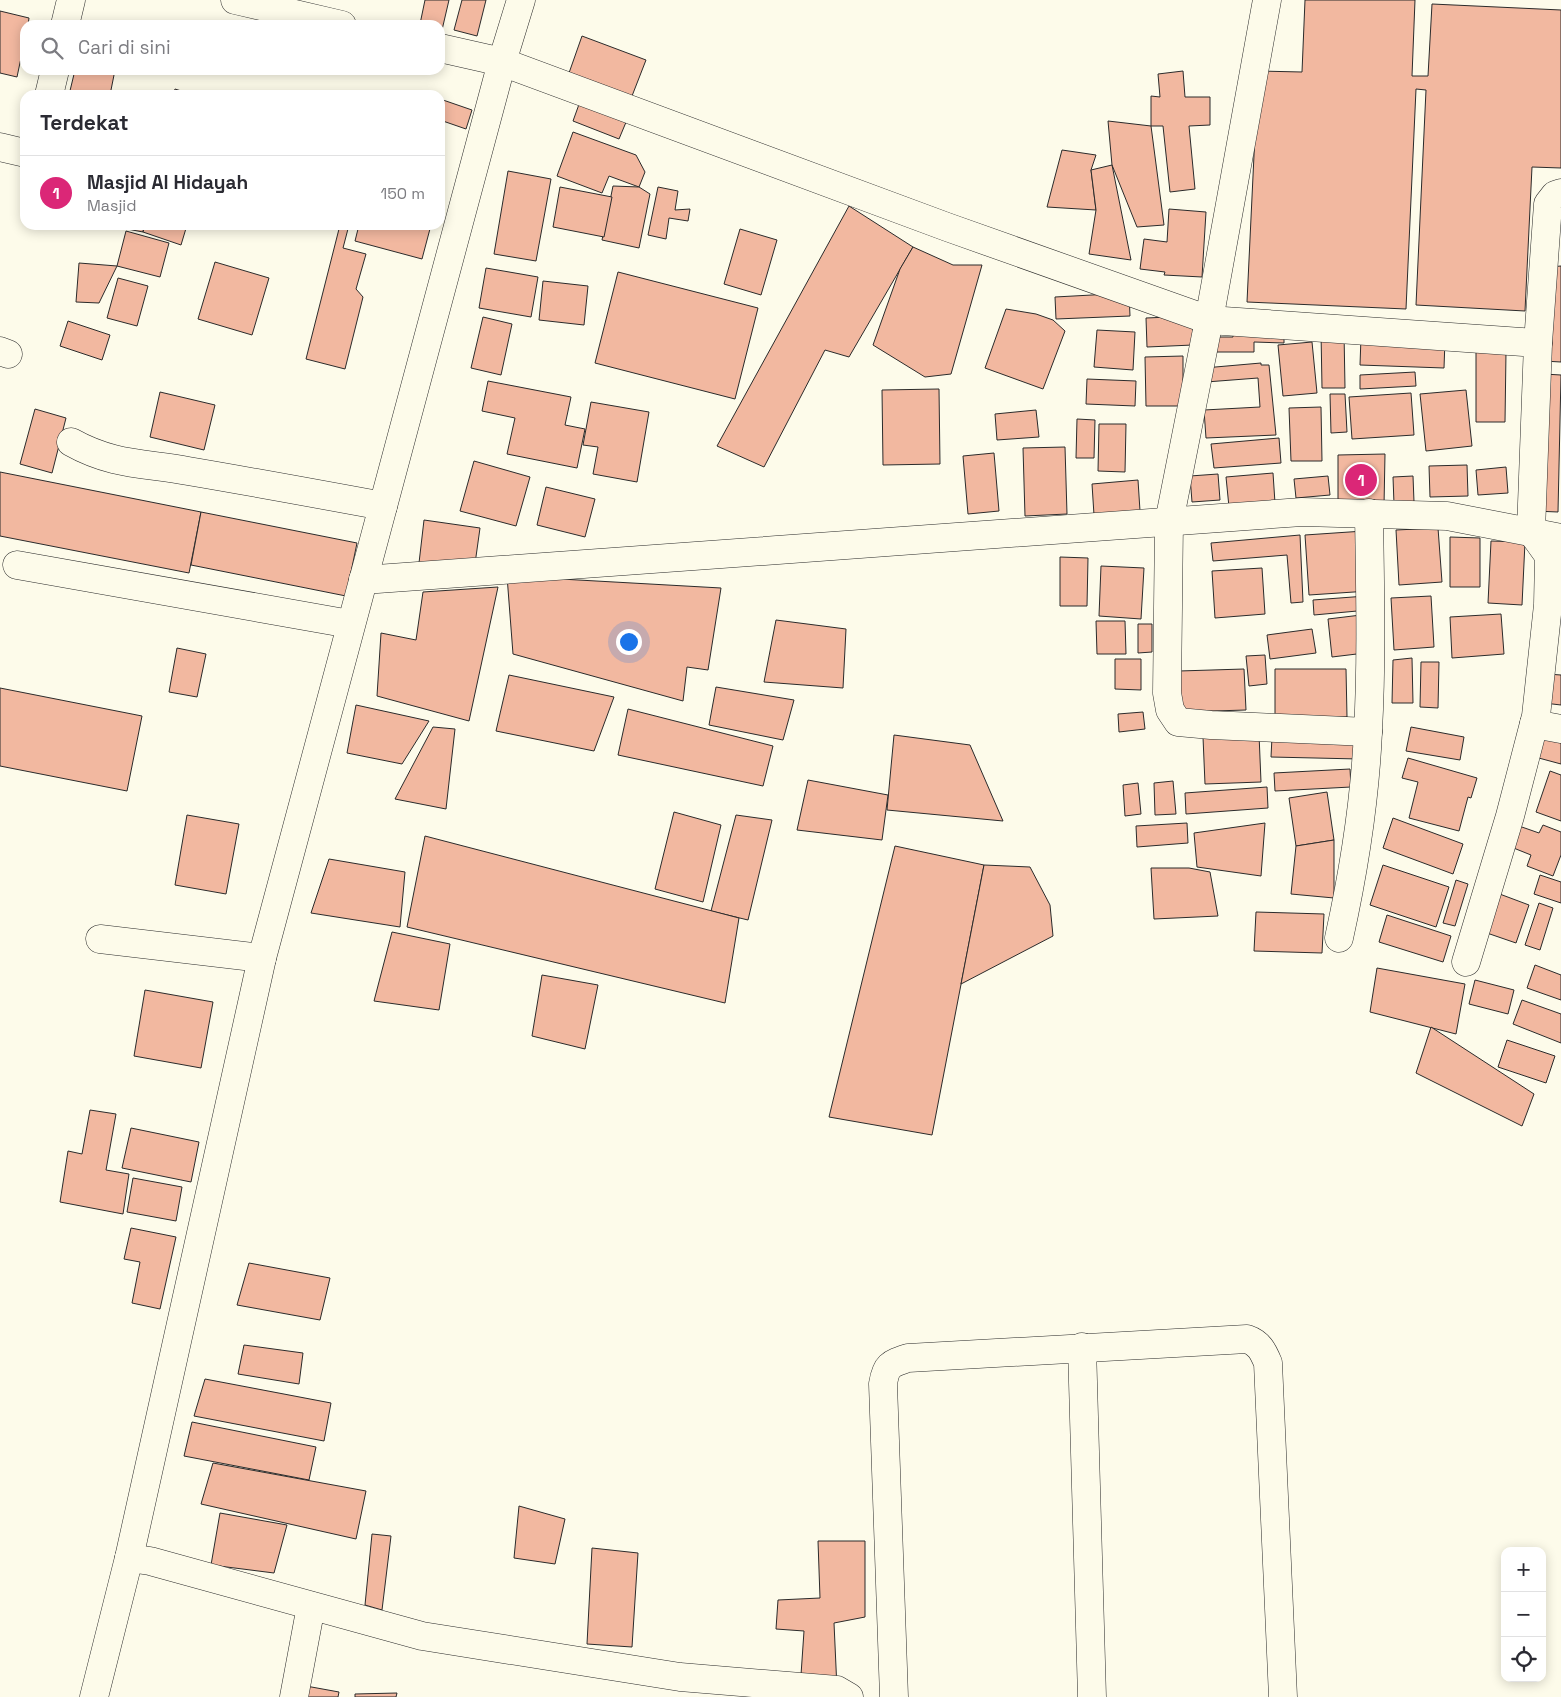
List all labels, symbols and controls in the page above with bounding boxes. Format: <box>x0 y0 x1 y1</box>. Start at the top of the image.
search box <box>20 20 445 75</box>
icon: search <box>38 34 66 62</box>
text: Cari di sini <box>78 35 171 60</box>
text: Terdekat <box>40 109 129 136</box>
text: Masjid Al Hidayah <box>87 170 248 195</box>
text: 1 <box>52 183 60 204</box>
text: 150 m <box>381 183 425 204</box>
text: Masjid <box>87 195 137 216</box>
pin: 1 <box>1345 461 1377 499</box>
your location <box>616 629 642 655</box>
map controls <box>1501 1547 1546 1682</box>
button: + <box>1501 1547 1546 1592</box>
button: − <box>1501 1592 1546 1637</box>
button: locate <box>1501 1637 1546 1682</box>

